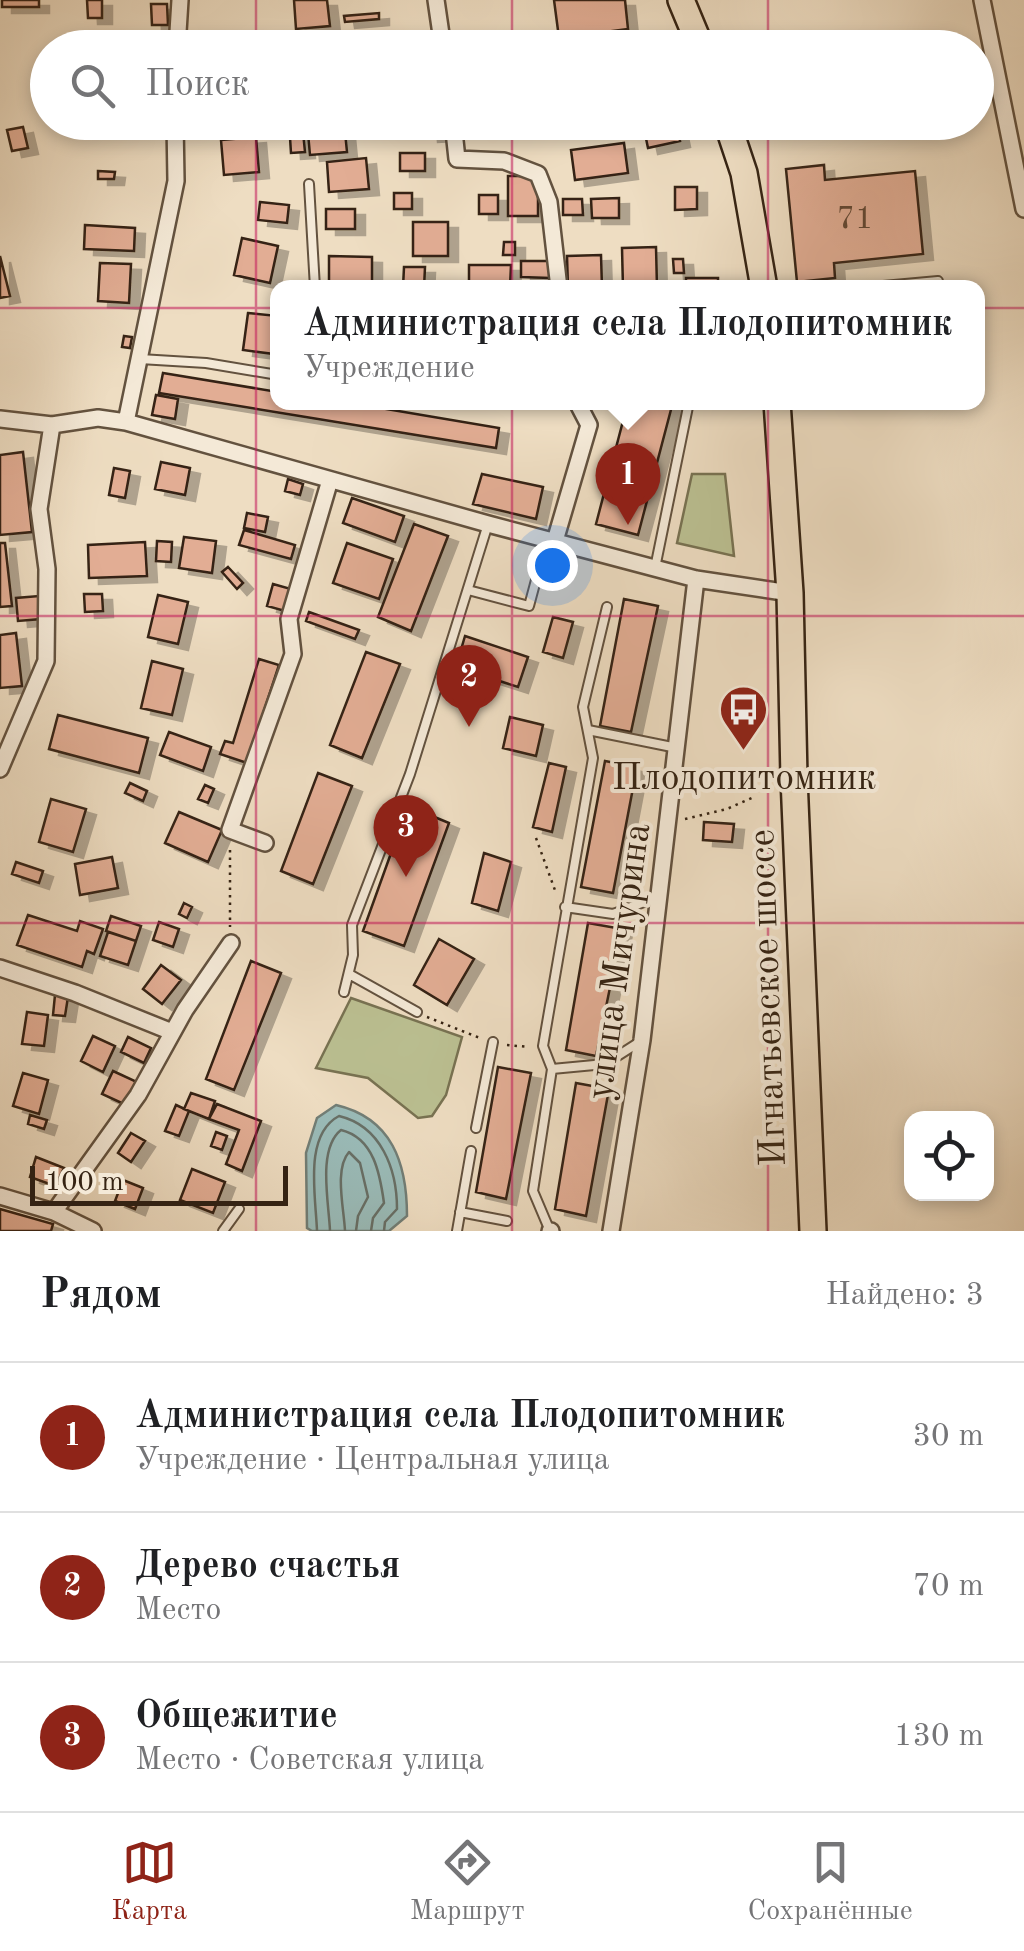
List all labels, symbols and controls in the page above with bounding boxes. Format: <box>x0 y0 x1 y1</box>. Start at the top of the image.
search box <box>30 30 994 140</box>
icon: search <box>65 58 120 113</box>
text: Поиск <box>145 66 250 104</box>
house number: 71 <box>836 204 874 236</box>
popup <box>270 280 985 410</box>
text: Администрация села Плодопитомник <box>303 306 952 344</box>
text: Учреждение <box>303 353 475 385</box>
pin: 1 <box>596 442 660 525</box>
your location <box>527 540 578 591</box>
pin: 2 <box>436 644 502 727</box>
bus stop icon: Плодопитомник <box>718 684 770 752</box>
place label: Плодопитомник <box>612 760 876 798</box>
pin: 3 <box>374 794 438 877</box>
street label: улица Мичурина <box>582 820 658 1102</box>
street label: Игнатьевское шоссе <box>744 828 794 1167</box>
map controls <box>904 1111 994 1201</box>
button: locate <box>904 1111 994 1201</box>
scale bar <box>30 1161 288 1206</box>
text: 100 m <box>45 1169 124 1197</box>
text: Рядом <box>40 1275 162 1317</box>
text: Найдено: 3 <box>825 1280 984 1312</box>
text: Администрация села Плодопитомник <box>135 1398 785 1436</box>
text: 1 <box>63 1421 82 1453</box>
text: 30 m <box>913 1421 984 1453</box>
text: Учреждение · Центральная улица <box>135 1445 609 1477</box>
text: Дерево счастья <box>135 1548 400 1586</box>
text: 2 <box>63 1571 82 1603</box>
text: 70 m <box>913 1571 984 1603</box>
text: Место <box>135 1595 221 1627</box>
text: Общежитие <box>135 1698 338 1736</box>
text: 3 <box>63 1721 82 1753</box>
text: 130 m <box>894 1721 984 1753</box>
text: Место · Советская улица <box>135 1745 484 1777</box>
tab: Карта <box>111 1835 187 1930</box>
tab: Маршрут <box>410 1835 525 1930</box>
tab: Сохранённые <box>747 1835 913 1930</box>

